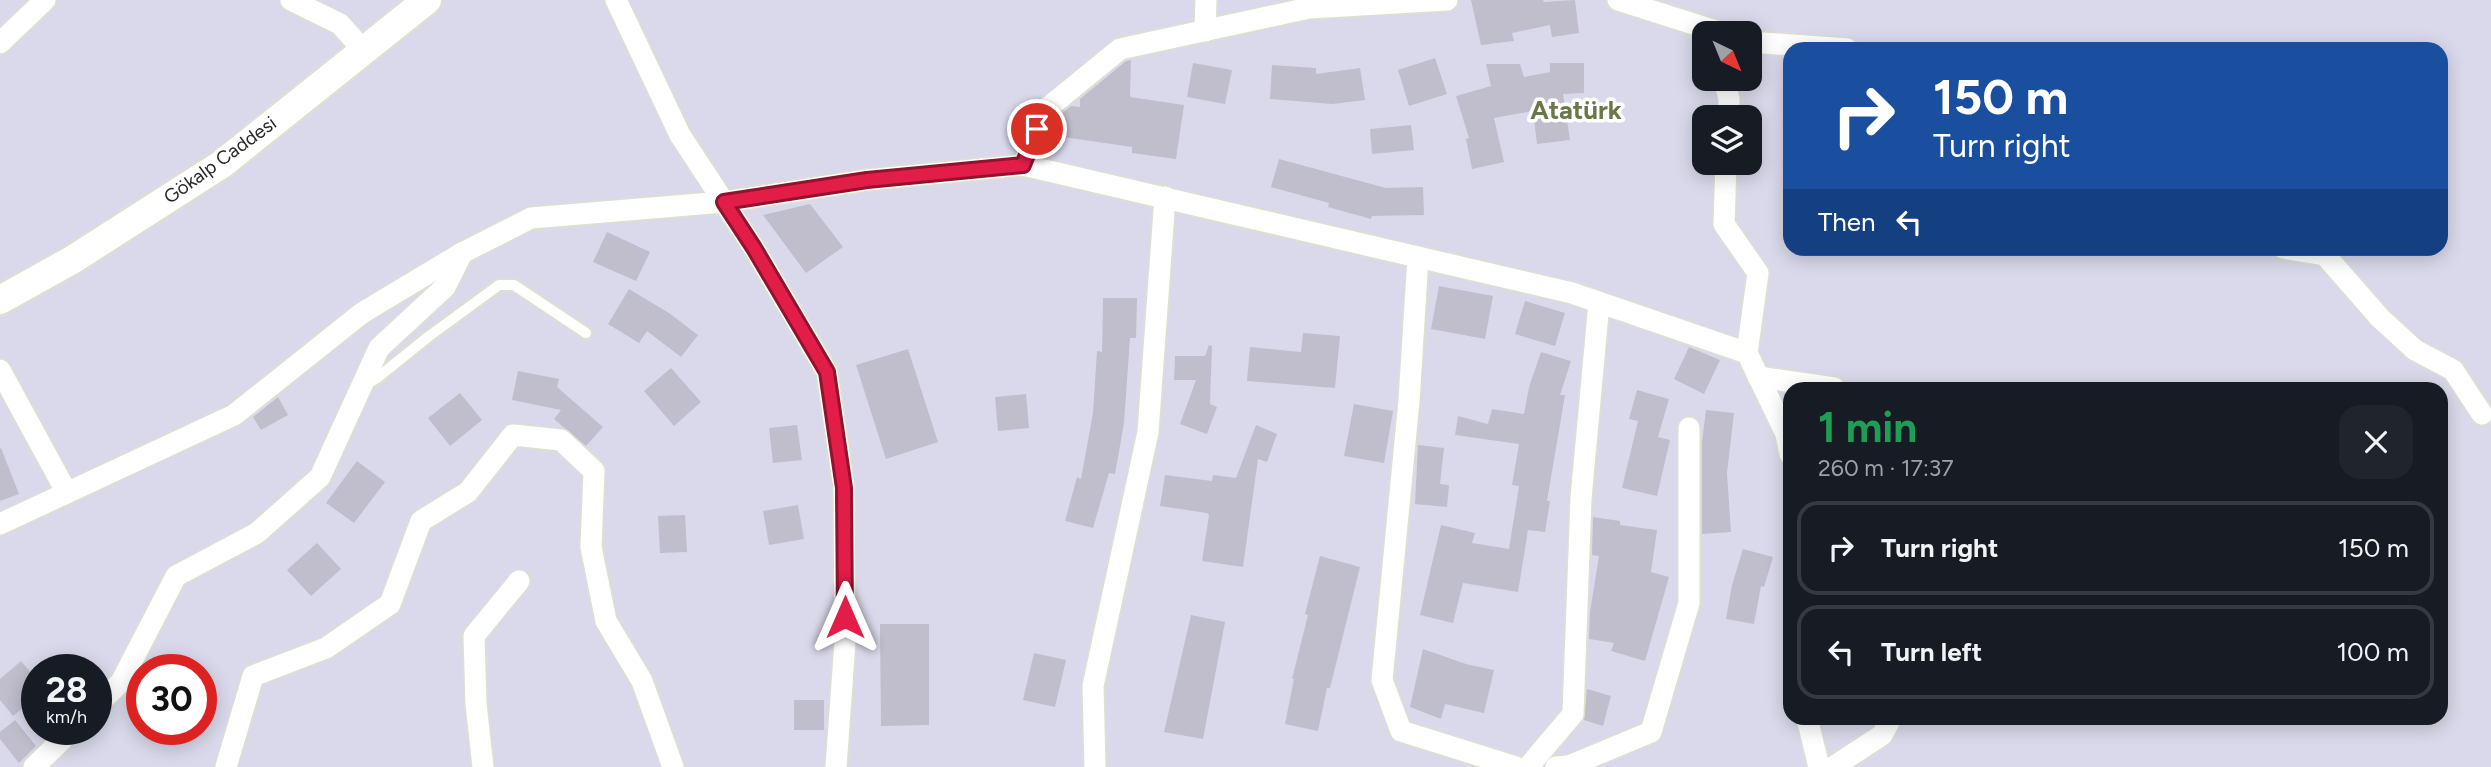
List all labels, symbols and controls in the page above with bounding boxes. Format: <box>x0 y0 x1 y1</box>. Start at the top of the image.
north arrow <box>1692 21 1762 91</box>
map controls <box>1692 21 1762 175</box>
text: 150 m <box>1933 67 2068 126</box>
icon: right <box>1818 70 1909 161</box>
district label: Atatürk <box>1530 94 1622 126</box>
pin <box>1007 99 1067 159</box>
button: layers <box>1692 105 1762 175</box>
icon: arrive <box>1018 110 1056 148</box>
street label: Gökalp Caddesi <box>159 111 281 209</box>
text: Turn right <box>1933 127 2071 165</box>
icon: left <box>1890 203 1928 241</box>
text: Then <box>1818 206 1876 238</box>
text: 1 min <box>1818 402 1917 453</box>
button: close <box>2339 405 2413 479</box>
text: 260 m · 17:37 <box>1818 454 1954 482</box>
icon: right <box>1822 529 1860 567</box>
text: Turn right <box>1881 532 1998 564</box>
text: 150 m <box>2338 532 2409 564</box>
position arrow <box>808 580 882 654</box>
icon: left <box>1822 633 1860 671</box>
text: Turn left <box>1881 636 1982 668</box>
text: 100 m <box>2336 636 2409 668</box>
speed limit sign: 30 <box>126 654 217 745</box>
text: 28 <box>46 669 87 711</box>
text: km/h <box>46 706 87 728</box>

